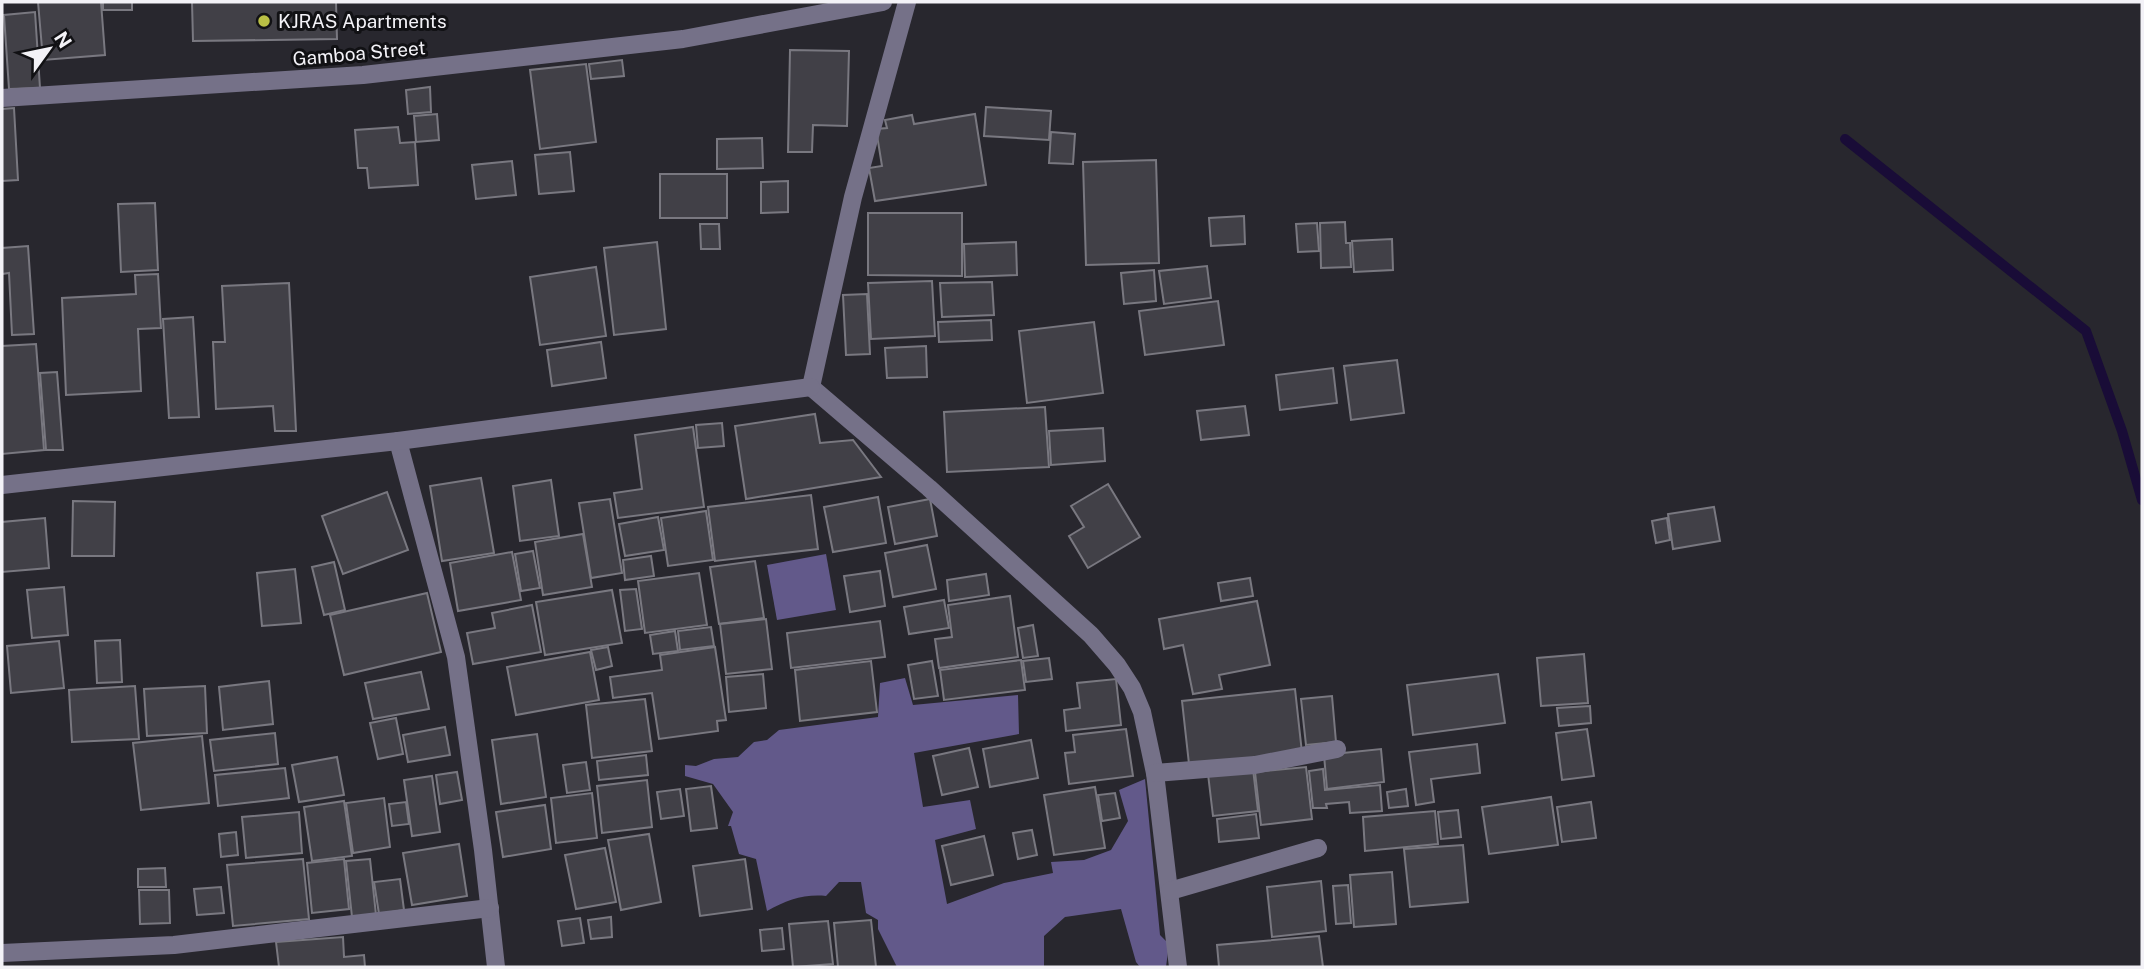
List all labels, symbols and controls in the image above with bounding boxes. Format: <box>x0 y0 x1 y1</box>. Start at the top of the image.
place label: KJRAS Apartments <box>278 10 447 32</box>
marker: KJRAS Apartments <box>256 13 272 29</box>
north arrow <box>14 14 84 84</box>
text: N <box>50 28 77 52</box>
street label: Gamboa Street <box>292 36 426 70</box>

